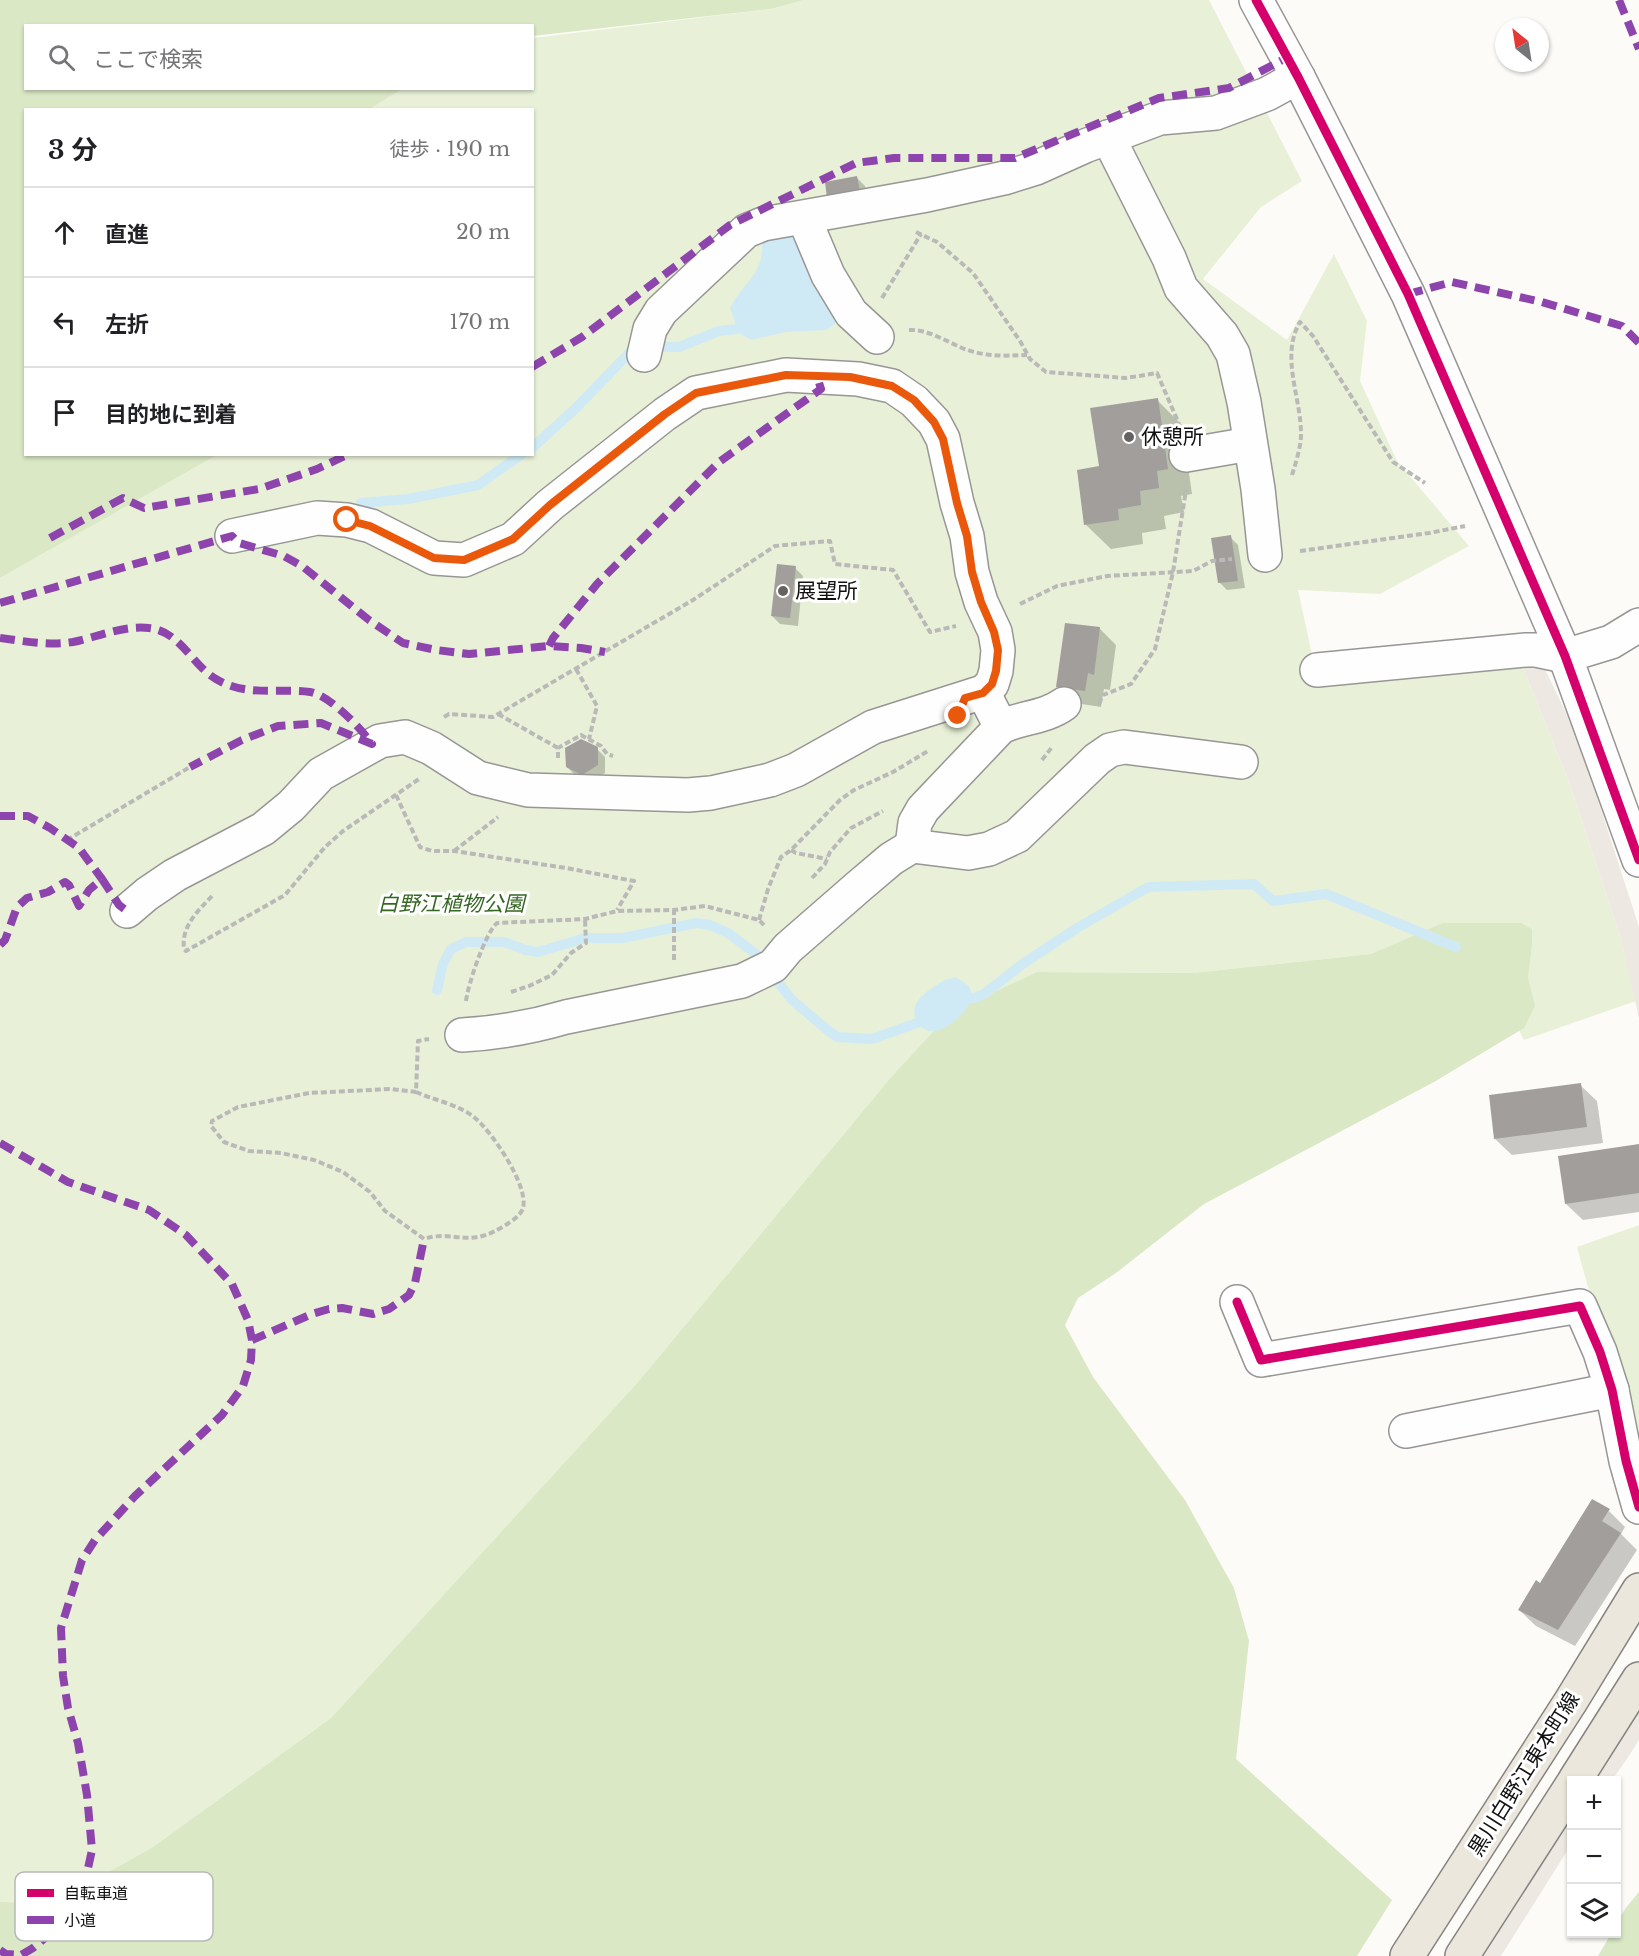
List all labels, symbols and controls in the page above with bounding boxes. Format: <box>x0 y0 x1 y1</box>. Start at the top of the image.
north arrow <box>1495 18 1549 72</box>
search box <box>24 24 534 90</box>
icon: search <box>45 41 78 74</box>
text: ここで検索 <box>93 46 203 73</box>
text: 3 分 <box>48 134 97 166</box>
text: 徒歩 · 190 m <box>390 137 510 161</box>
icon: ahead <box>48 216 81 249</box>
text: 20 m <box>456 220 510 244</box>
text: 直進 <box>105 221 149 248</box>
icon: left <box>48 306 81 339</box>
text: 170 m <box>450 310 510 334</box>
text: 左折 <box>105 311 149 338</box>
icon: arrive <box>48 396 81 429</box>
text: 目的地に到着 <box>105 401 237 428</box>
place label: 休憩所 <box>1141 424 1204 450</box>
marker: 休憩所 <box>1122 430 1136 444</box>
route start <box>333 506 359 532</box>
place label: 展望所 <box>795 578 858 604</box>
marker: 展望所 <box>776 584 790 598</box>
route end <box>944 702 970 728</box>
park label: 白野江植物公園 <box>378 891 527 917</box>
street label: 黒川白野江東本町線 <box>1463 1687 1585 1861</box>
map controls <box>1567 1776 1621 1938</box>
button: + <box>1567 1776 1621 1830</box>
button: − <box>1567 1830 1621 1884</box>
legend <box>15 1872 213 1941</box>
text: 自転車道 <box>64 1883 128 1903</box>
button: layers <box>1567 1884 1621 1938</box>
text: 小道 <box>64 1910 96 1930</box>

